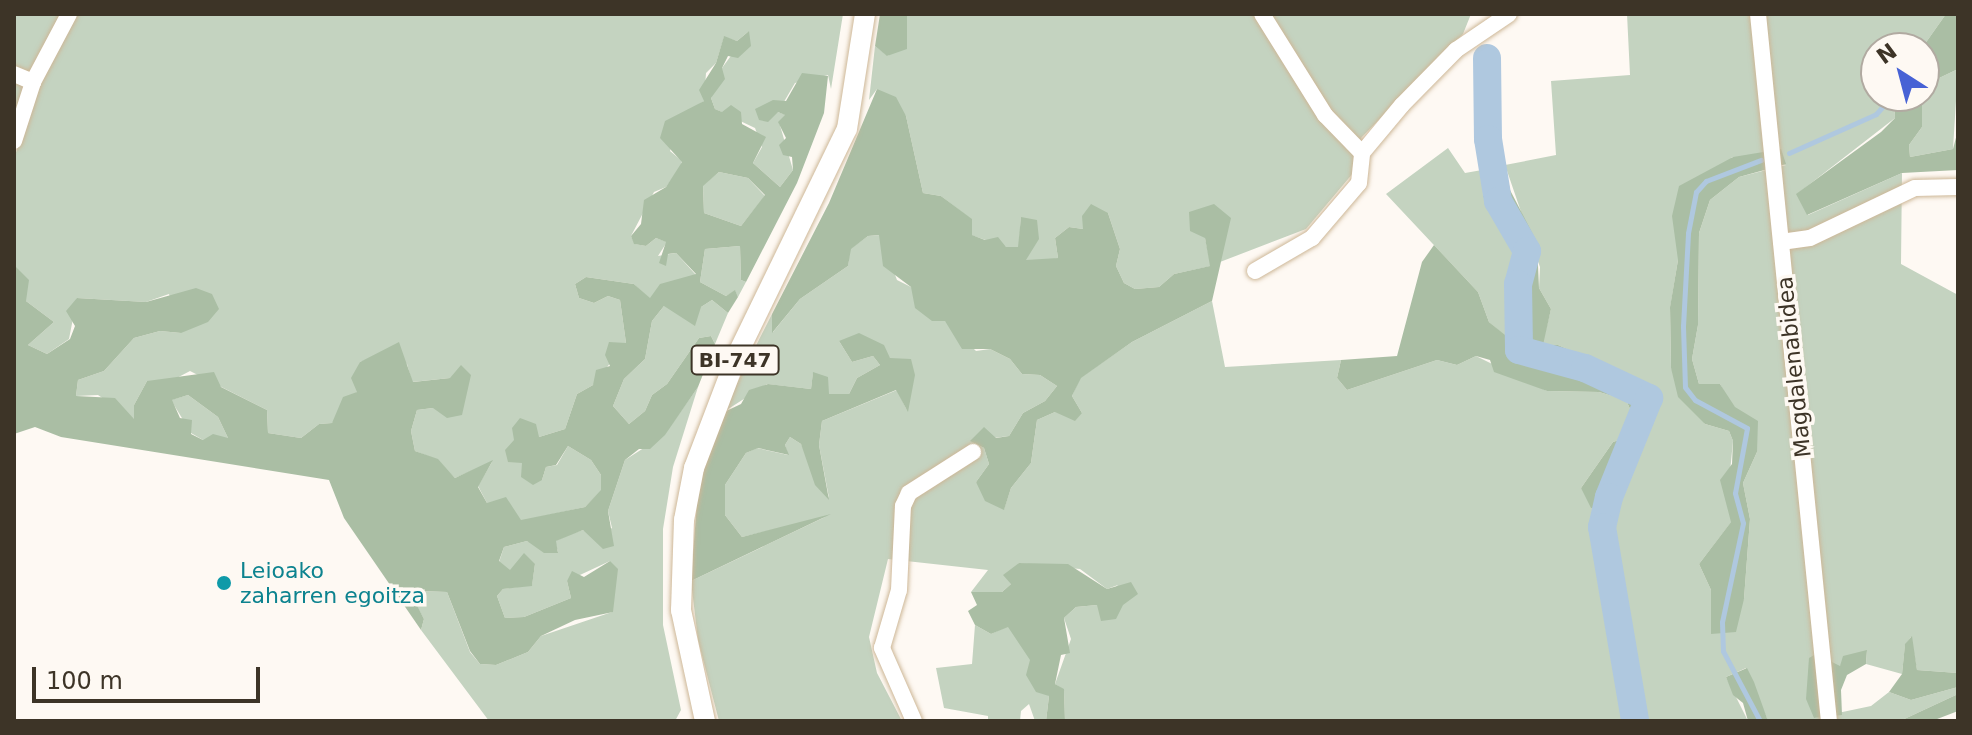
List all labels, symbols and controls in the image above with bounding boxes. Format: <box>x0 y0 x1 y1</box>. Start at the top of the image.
north arrow <box>1860 32 1940 112</box>
text: N <box>1872 38 1902 69</box>
street label: Magdalenabidea <box>1771 275 1817 459</box>
road number: BI-747 <box>689 344 781 376</box>
place label: Leioako zaharren egoitza <box>240 557 425 608</box>
marker: Leioako zaharren egoitza <box>215 574 233 592</box>
scale bar <box>36 651 264 701</box>
text: 100 m <box>46 667 123 695</box>

